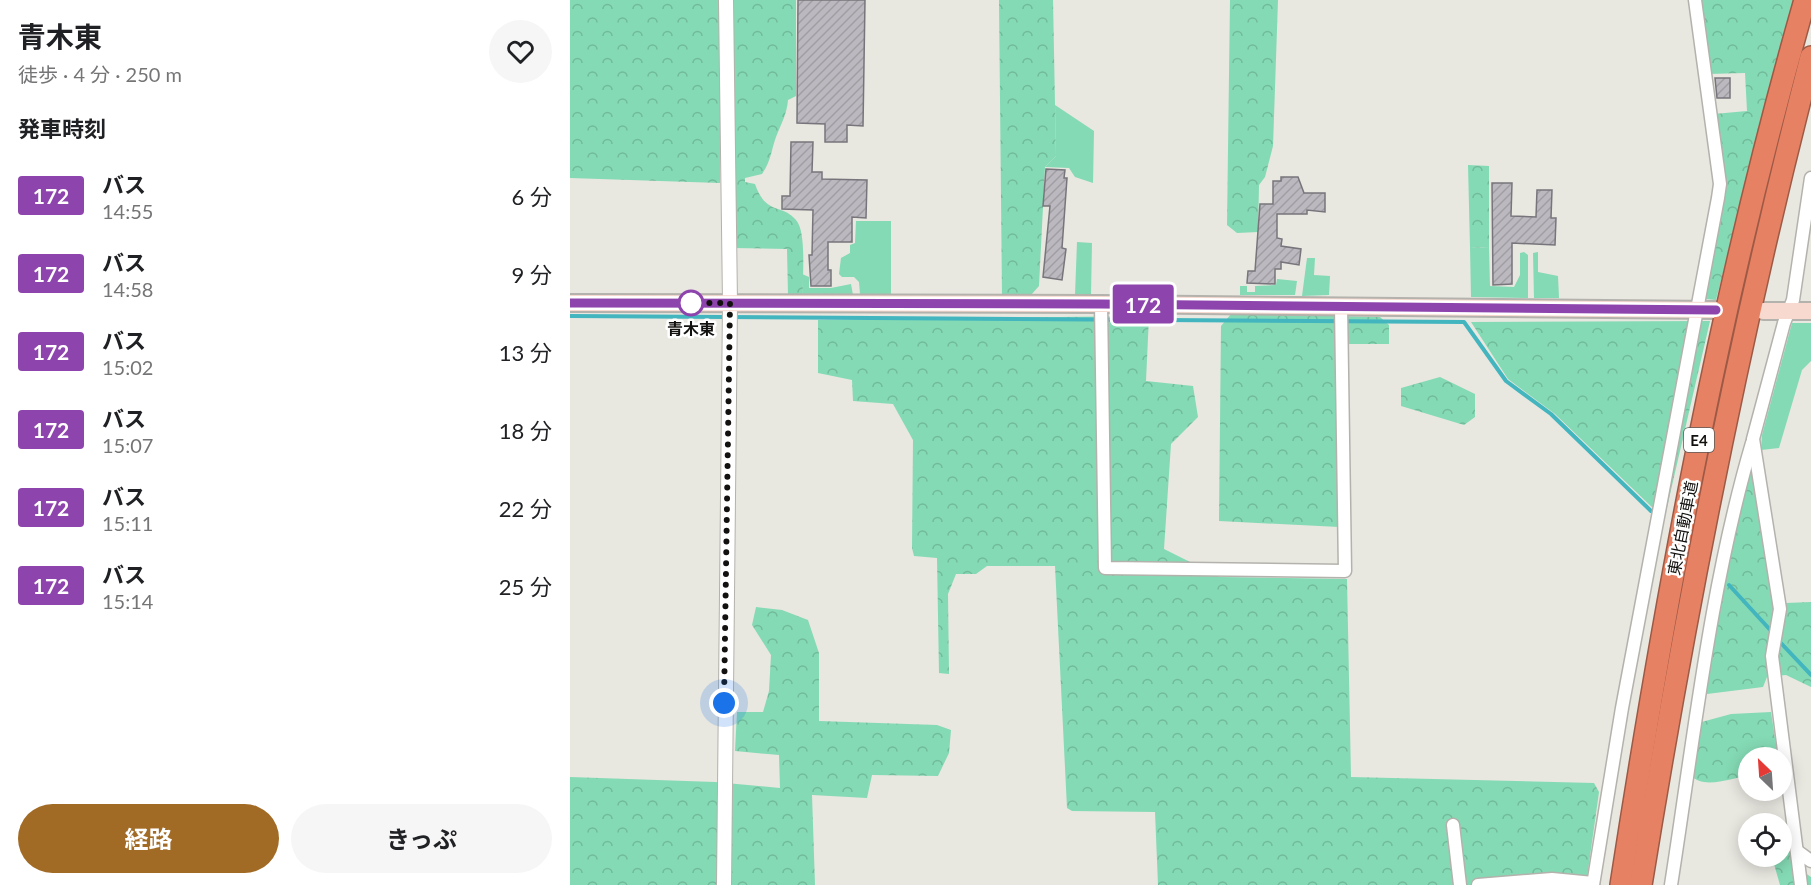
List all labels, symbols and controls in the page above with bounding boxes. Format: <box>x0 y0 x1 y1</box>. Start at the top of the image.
text: 青木東 <box>18 19 102 53</box>
button: heart <box>489 20 552 83</box>
text: 徒歩 · 4 分 · 250 m <box>18 62 182 86</box>
text: 発車時刻 <box>18 115 106 142</box>
text: バス <box>102 171 146 198</box>
text: 172 <box>33 183 69 208</box>
text: 6 分 <box>512 183 552 210</box>
text: 14:55 <box>102 199 153 223</box>
text: バス <box>102 249 146 276</box>
text: 172 <box>33 261 69 286</box>
text: 9 分 <box>512 261 552 288</box>
text: 14:58 <box>102 277 153 301</box>
line badge: 172 <box>1108 284 1178 324</box>
marker: 青木東 <box>678 290 704 316</box>
text: 172 <box>1125 292 1161 317</box>
place label: 青木東 <box>667 319 715 338</box>
text: バス <box>102 327 146 354</box>
text: 172 <box>33 339 69 364</box>
text: 13 分 <box>499 339 552 366</box>
text: 15:02 <box>102 355 153 379</box>
text: バス <box>102 405 146 432</box>
text: 172 <box>33 417 69 442</box>
text: 18 分 <box>499 417 552 444</box>
road number: E4 <box>1684 428 1714 452</box>
text: 15:07 <box>102 433 153 457</box>
street label: 東北自動車道 <box>1664 479 1700 577</box>
text: バス <box>102 483 146 510</box>
text: 172 <box>33 495 69 520</box>
text: 22 分 <box>499 495 552 522</box>
text: 15:11 <box>102 511 153 535</box>
text: バス <box>102 561 146 588</box>
text: 172 <box>33 573 69 598</box>
text: 25 分 <box>499 573 552 600</box>
text: 15:14 <box>102 589 153 613</box>
your location <box>709 688 739 718</box>
north arrow <box>1738 747 1792 801</box>
map controls <box>1738 747 1792 867</box>
button: 経路 <box>18 804 279 873</box>
button: きっぷ <box>291 804 552 873</box>
button: locate <box>1738 813 1792 867</box>

